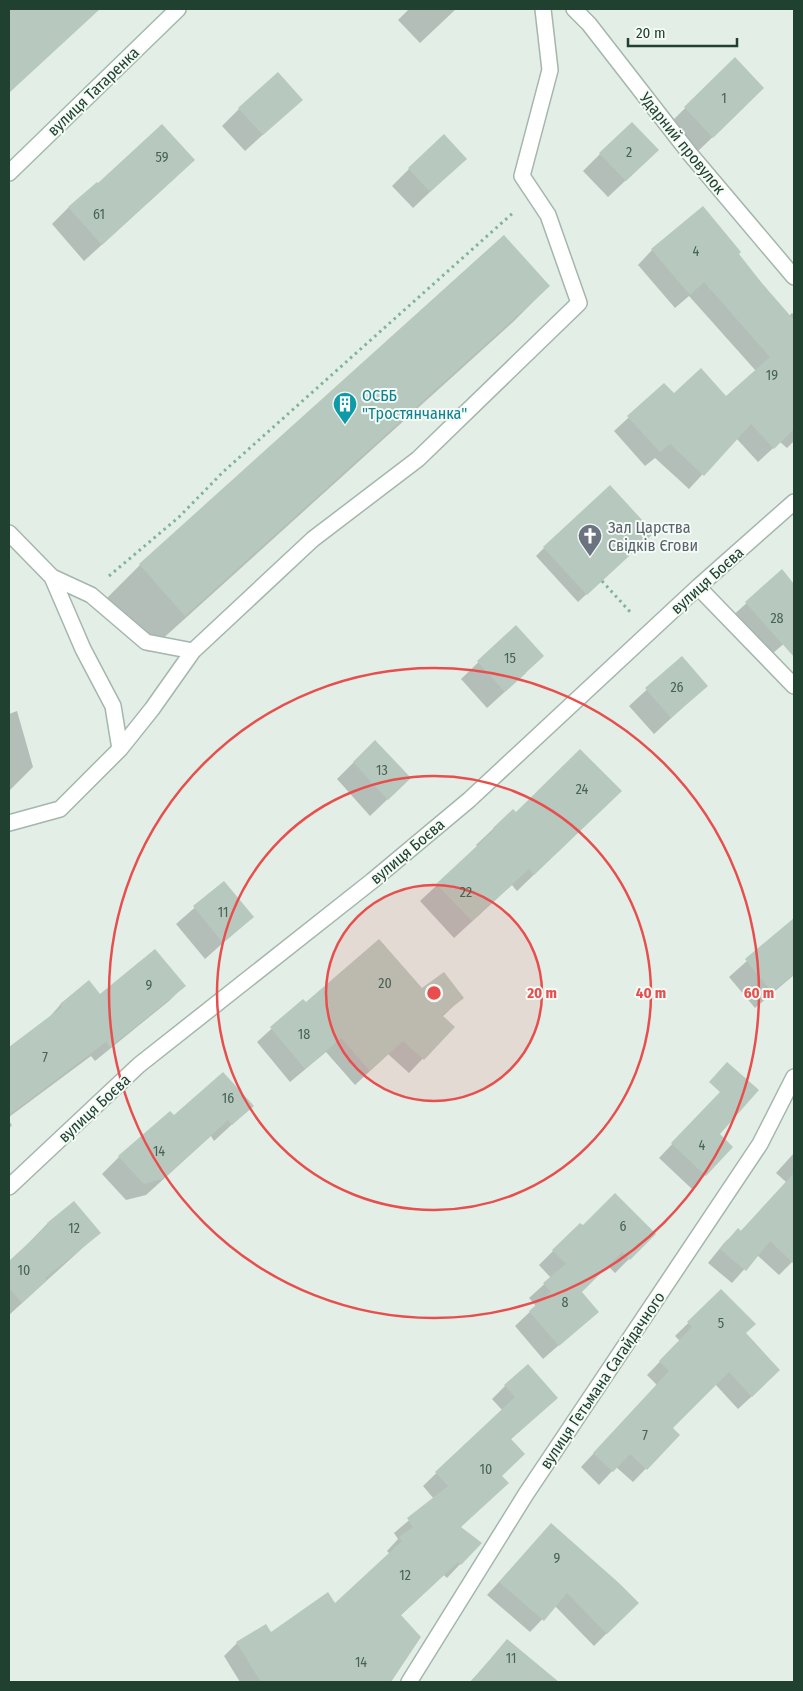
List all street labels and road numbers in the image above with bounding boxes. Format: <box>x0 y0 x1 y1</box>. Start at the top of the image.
street label: вулиця Татаренка <box>44 43 143 140</box>
street label: Ударний провулок <box>635 88 730 198</box>
street label: вулиця Боєва <box>667 543 748 618</box>
street label: вулиця Боєва <box>366 815 449 888</box>
street label: вулиця Боєва <box>54 1070 134 1146</box>
street label: вулиця Гетьмана Сагайдачного <box>536 1288 669 1472</box>

